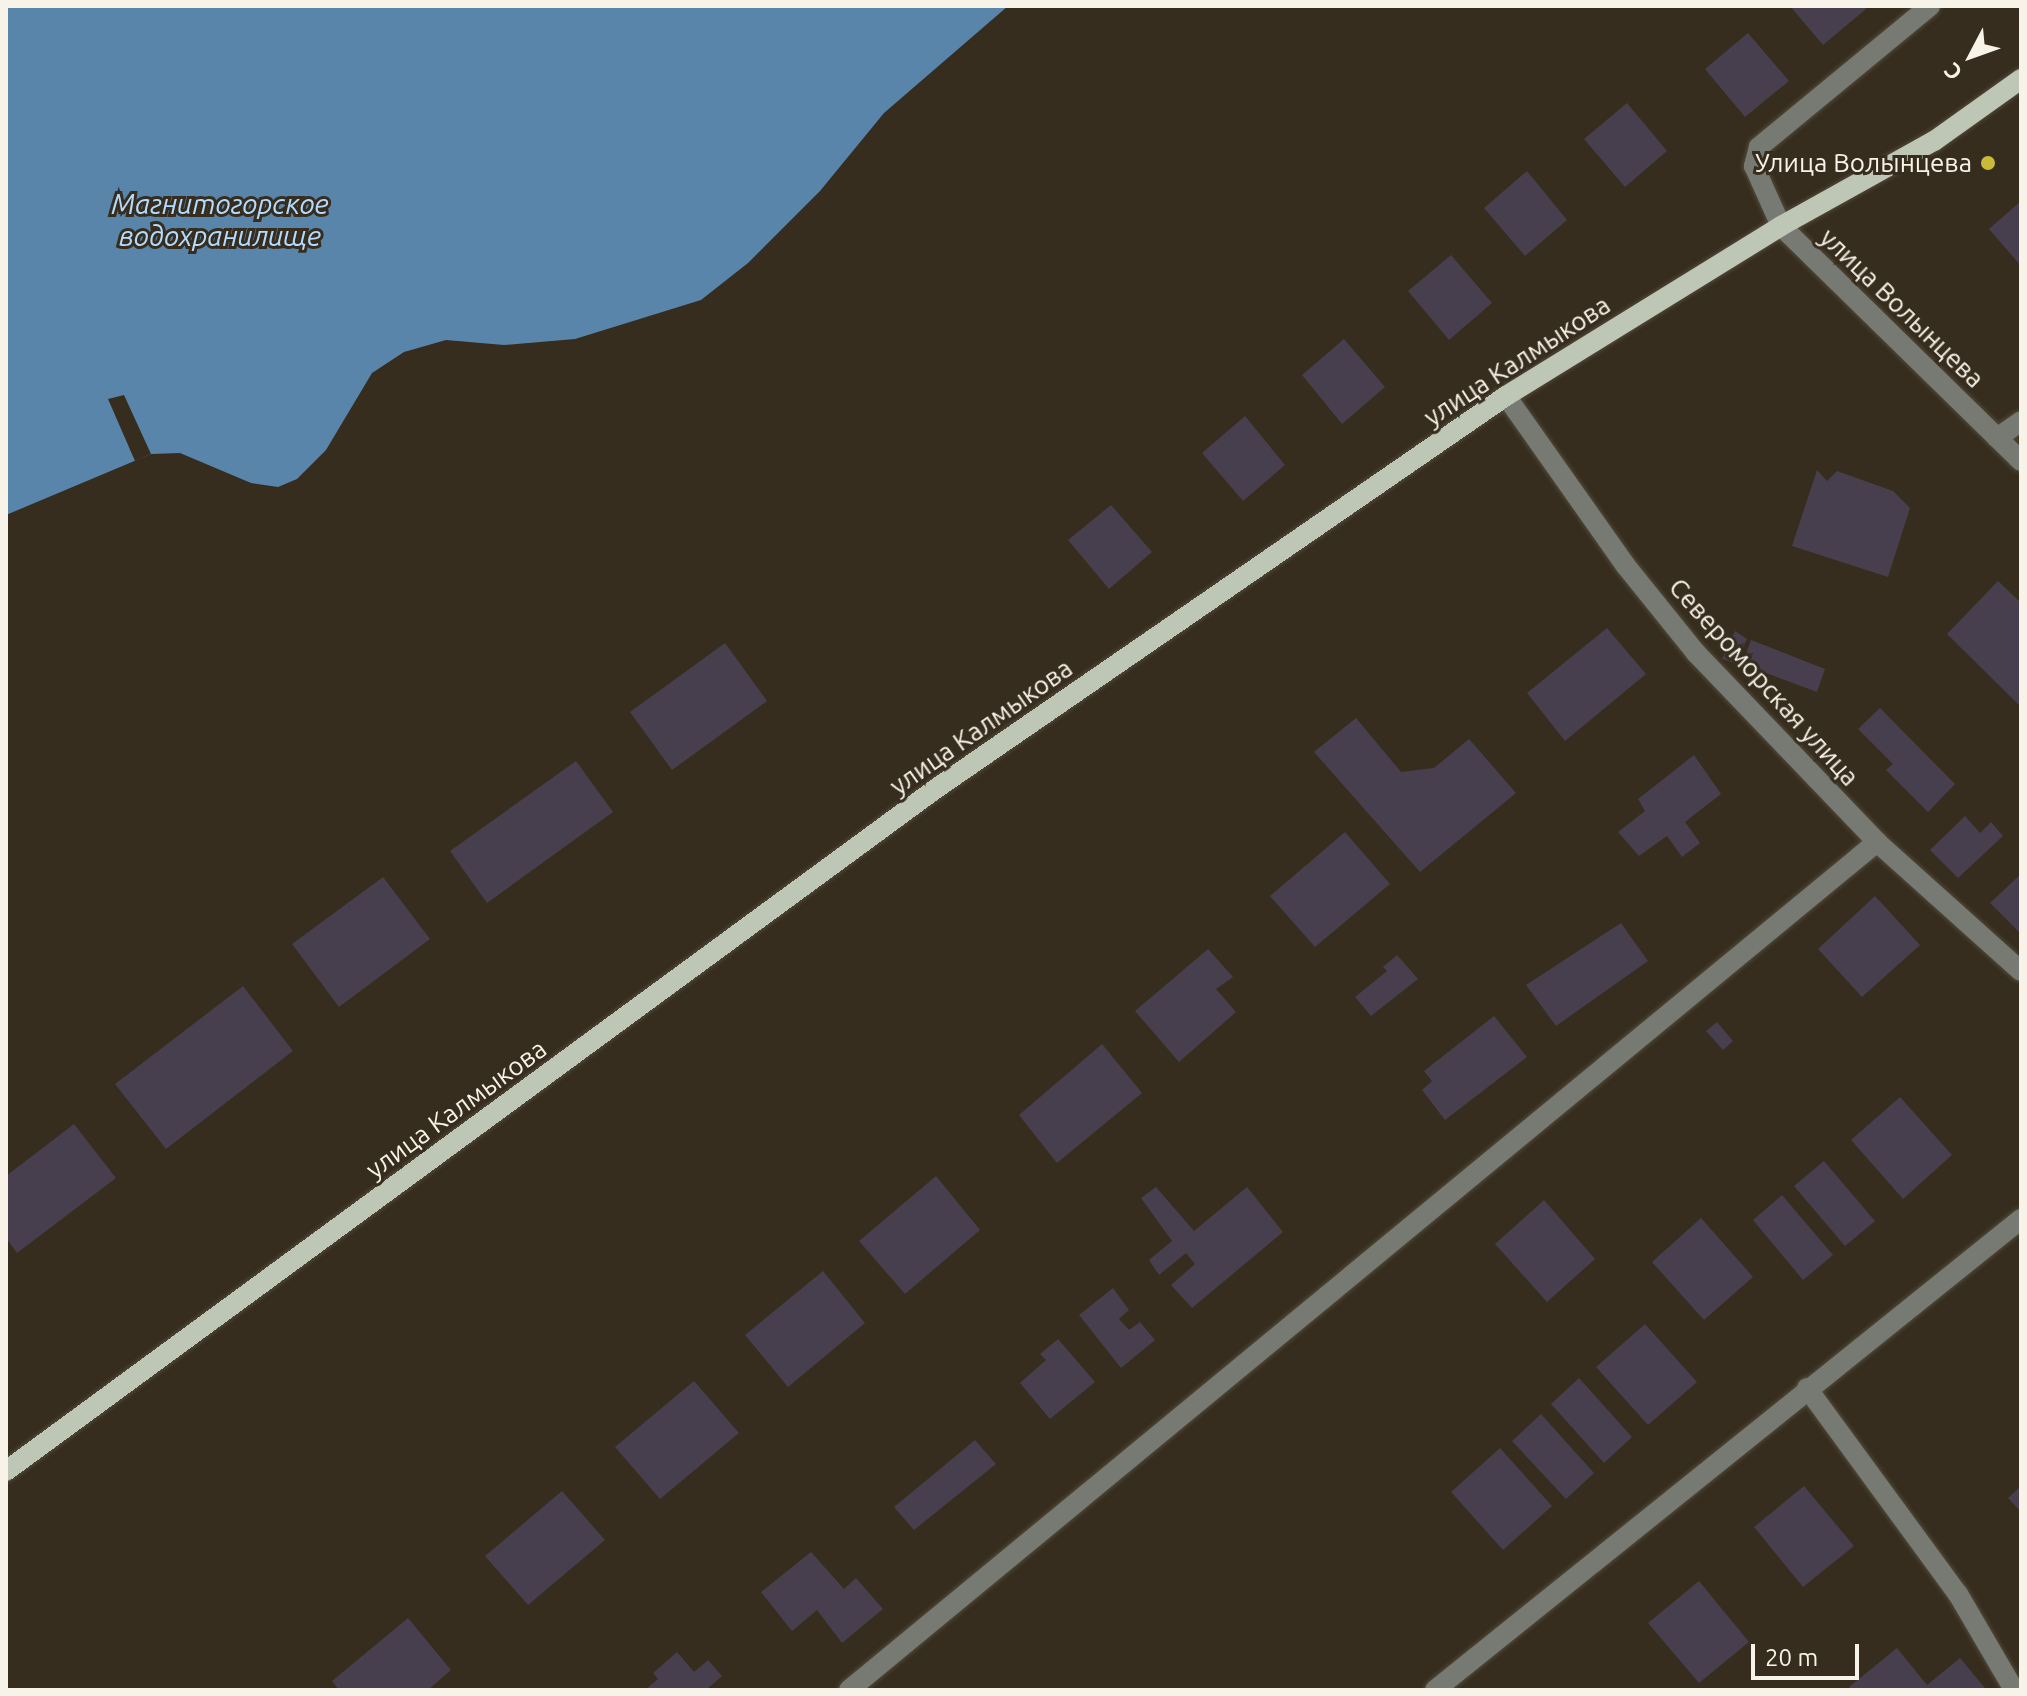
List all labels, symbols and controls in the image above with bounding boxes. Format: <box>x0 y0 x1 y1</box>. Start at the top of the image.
north arrow <box>1931 16 2011 96</box>
text: С <box>1938 59 1967 86</box>
place label: Улица Волынцева <box>1755 147 1972 179</box>
marker: Улица Волынцева <box>1979 154 1997 172</box>
water label: Магнитогорское водохранилище <box>111 187 329 253</box>
street label: улица Волынцева <box>1814 222 1990 394</box>
street label: улица Калмыкова <box>1418 289 1616 433</box>
street label: Североморская улица <box>1663 572 1865 792</box>
street label: улица Калмыкова <box>884 652 1078 802</box>
street label: улица Калмыкова <box>360 1033 552 1185</box>
scale bar <box>1755 1628 1863 1678</box>
text: 20 m <box>1765 1644 1818 1671</box>

